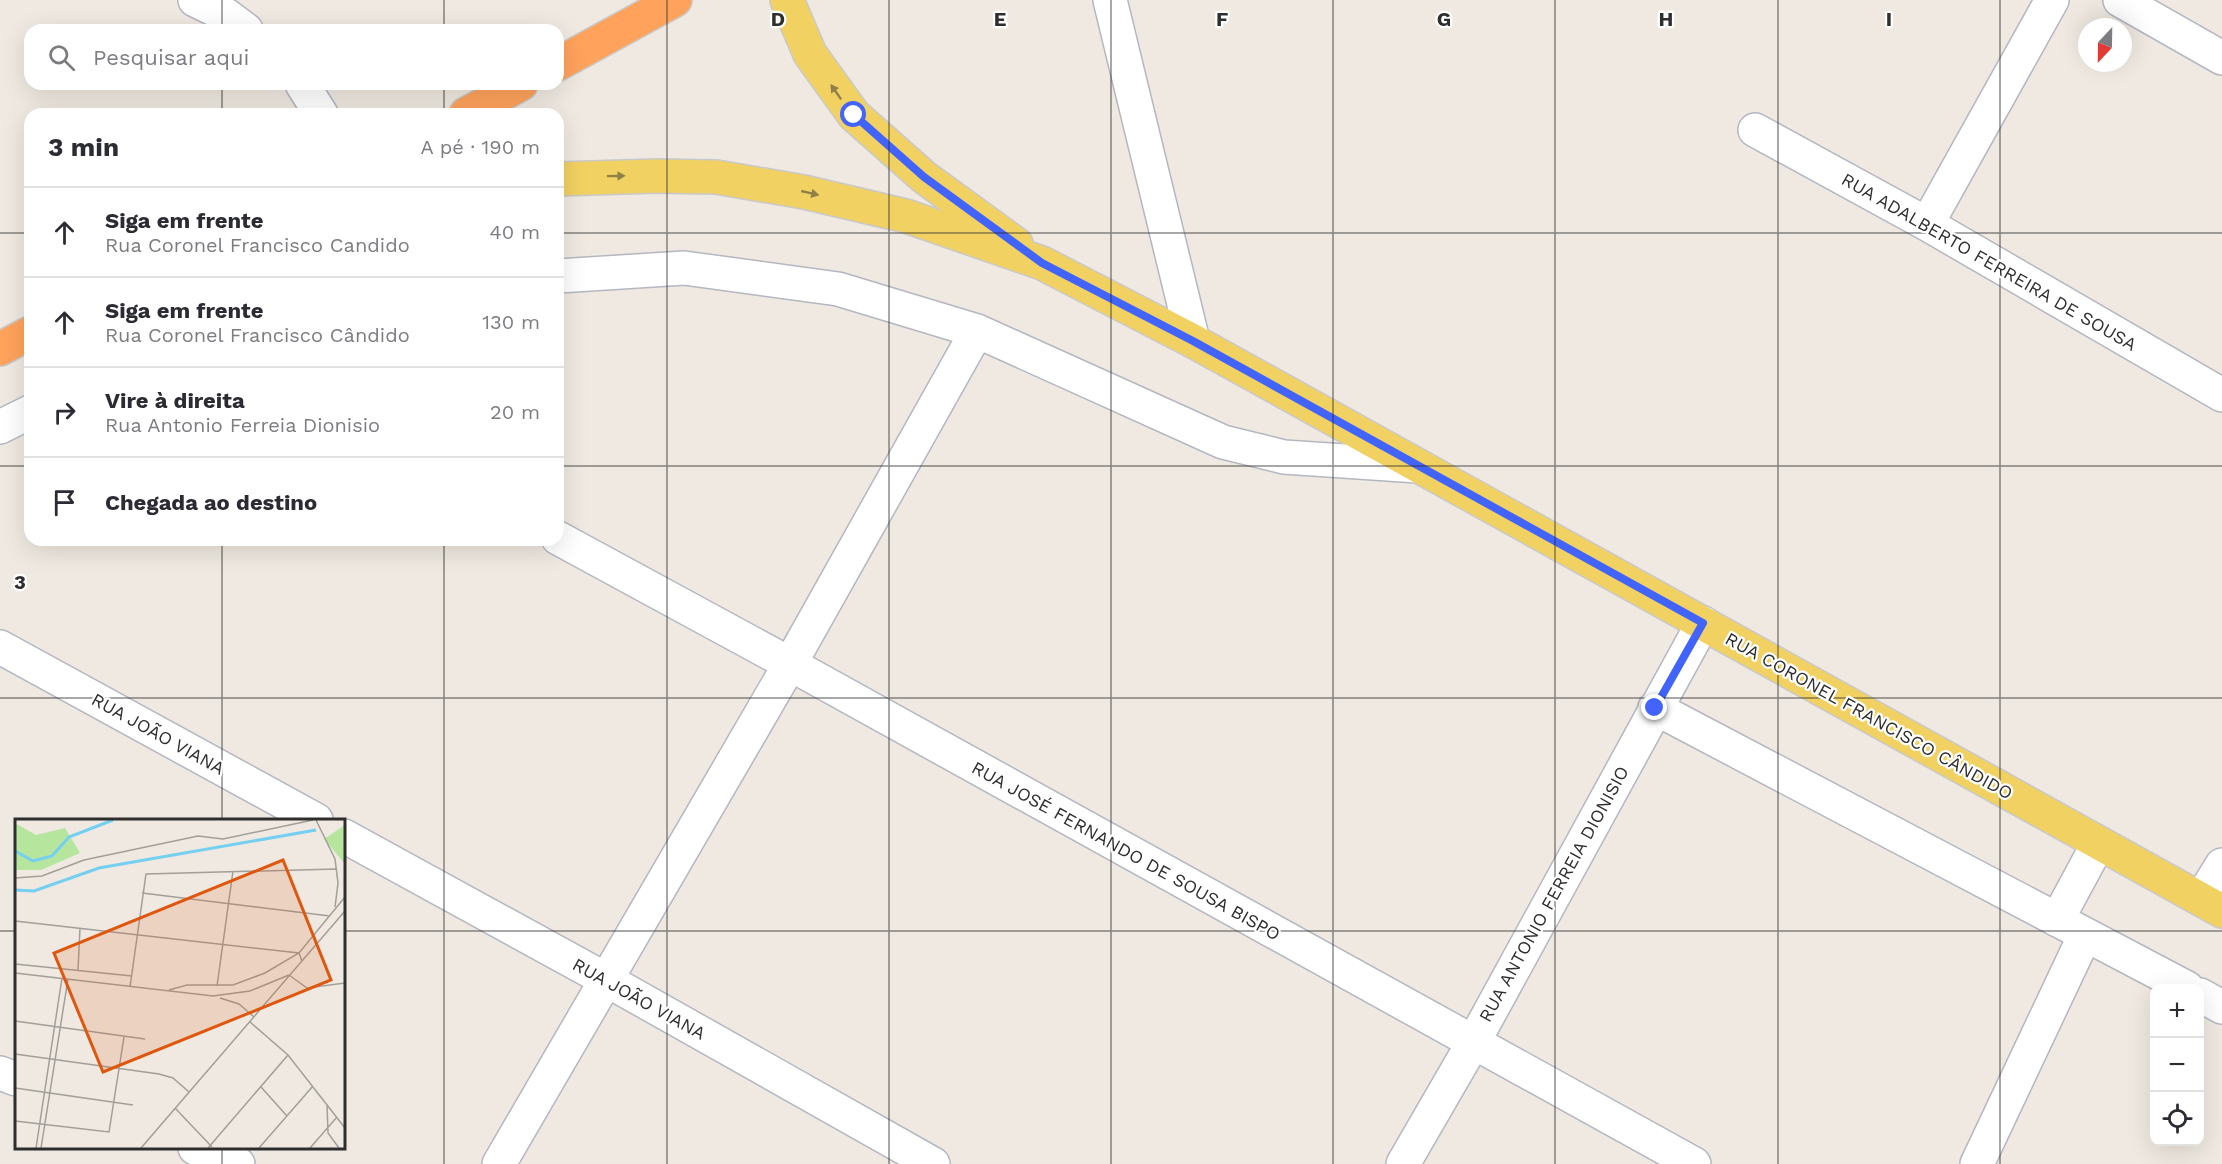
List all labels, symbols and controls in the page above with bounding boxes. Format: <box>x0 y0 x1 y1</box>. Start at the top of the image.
text: D <box>771 7 785 31</box>
text: E <box>994 7 1006 31</box>
text: F <box>1216 7 1228 31</box>
text: G <box>1437 7 1451 31</box>
text: H <box>1659 7 1673 31</box>
text: I <box>1886 7 1892 31</box>
north arrow <box>2078 18 2132 72</box>
search box <box>24 24 564 90</box>
icon: search <box>45 41 78 74</box>
text: Pesquisar aqui <box>93 45 249 70</box>
one-way arrow <box>830 84 842 100</box>
route start <box>840 101 866 127</box>
text: 3 min <box>48 132 119 162</box>
text: A pé · 190 m <box>420 135 540 159</box>
street label: RUA ADALBERTO FERREIRA DE SOUSA <box>1838 168 2141 355</box>
one-way arrow <box>607 172 626 181</box>
one-way arrow <box>801 189 819 199</box>
text: Siga em frente <box>105 208 263 233</box>
icon: ahead <box>48 216 81 249</box>
text: 40 m <box>489 220 540 244</box>
text: Rua Coronel Francisco Candido <box>105 233 410 257</box>
text: Siga em frente <box>105 298 263 323</box>
icon: ahead <box>48 306 81 339</box>
text: 130 m <box>482 310 540 334</box>
text: Rua Coronel Francisco Cândido <box>105 323 410 347</box>
text: Vire à direita <box>105 388 245 413</box>
icon: right <box>48 396 81 429</box>
text: 20 m <box>490 400 540 424</box>
text: Rua Antonio Ferreia Dionisio <box>105 413 380 437</box>
icon: arrive <box>48 486 81 519</box>
text: Chegada ao destino <box>105 490 317 515</box>
text: 3 <box>14 570 26 594</box>
street label: RUA CORONEL FRANCISCO CÂNDIDO <box>1722 628 2017 804</box>
street label: RUA JOÃO VIANA <box>88 688 229 779</box>
route end <box>1641 694 1667 720</box>
street label: RUA JOSÉ FERNANDO DE SOUSA BISPO <box>968 757 1284 944</box>
street label: RUA ANTONIO FERREIA DIONISIO <box>1474 762 1633 1025</box>
inset map <box>15 819 345 1149</box>
street label: RUA JOÃO VIANA <box>569 953 710 1044</box>
map controls <box>2150 984 2204 1146</box>
button: + <box>2150 984 2204 1038</box>
button: − <box>2150 1038 2204 1092</box>
button: locate <box>2150 1092 2204 1146</box>

